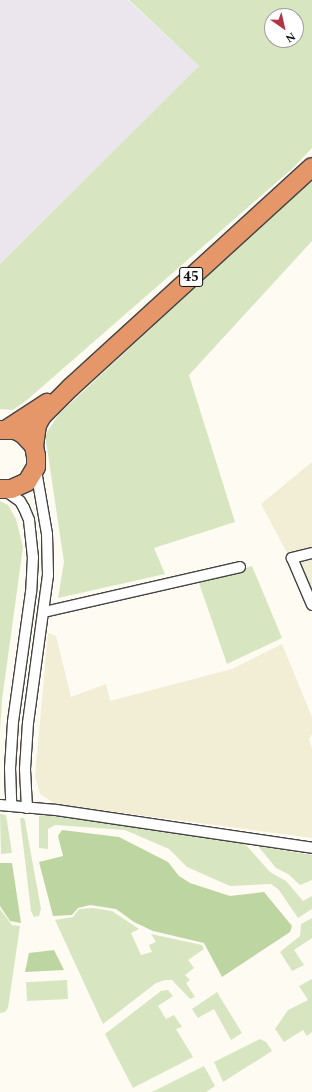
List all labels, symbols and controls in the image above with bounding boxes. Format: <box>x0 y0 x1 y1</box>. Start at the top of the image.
north arrow <box>264 8 304 48</box>
text: N <box>282 28 299 47</box>
road number: 45 <box>179 265 203 289</box>

